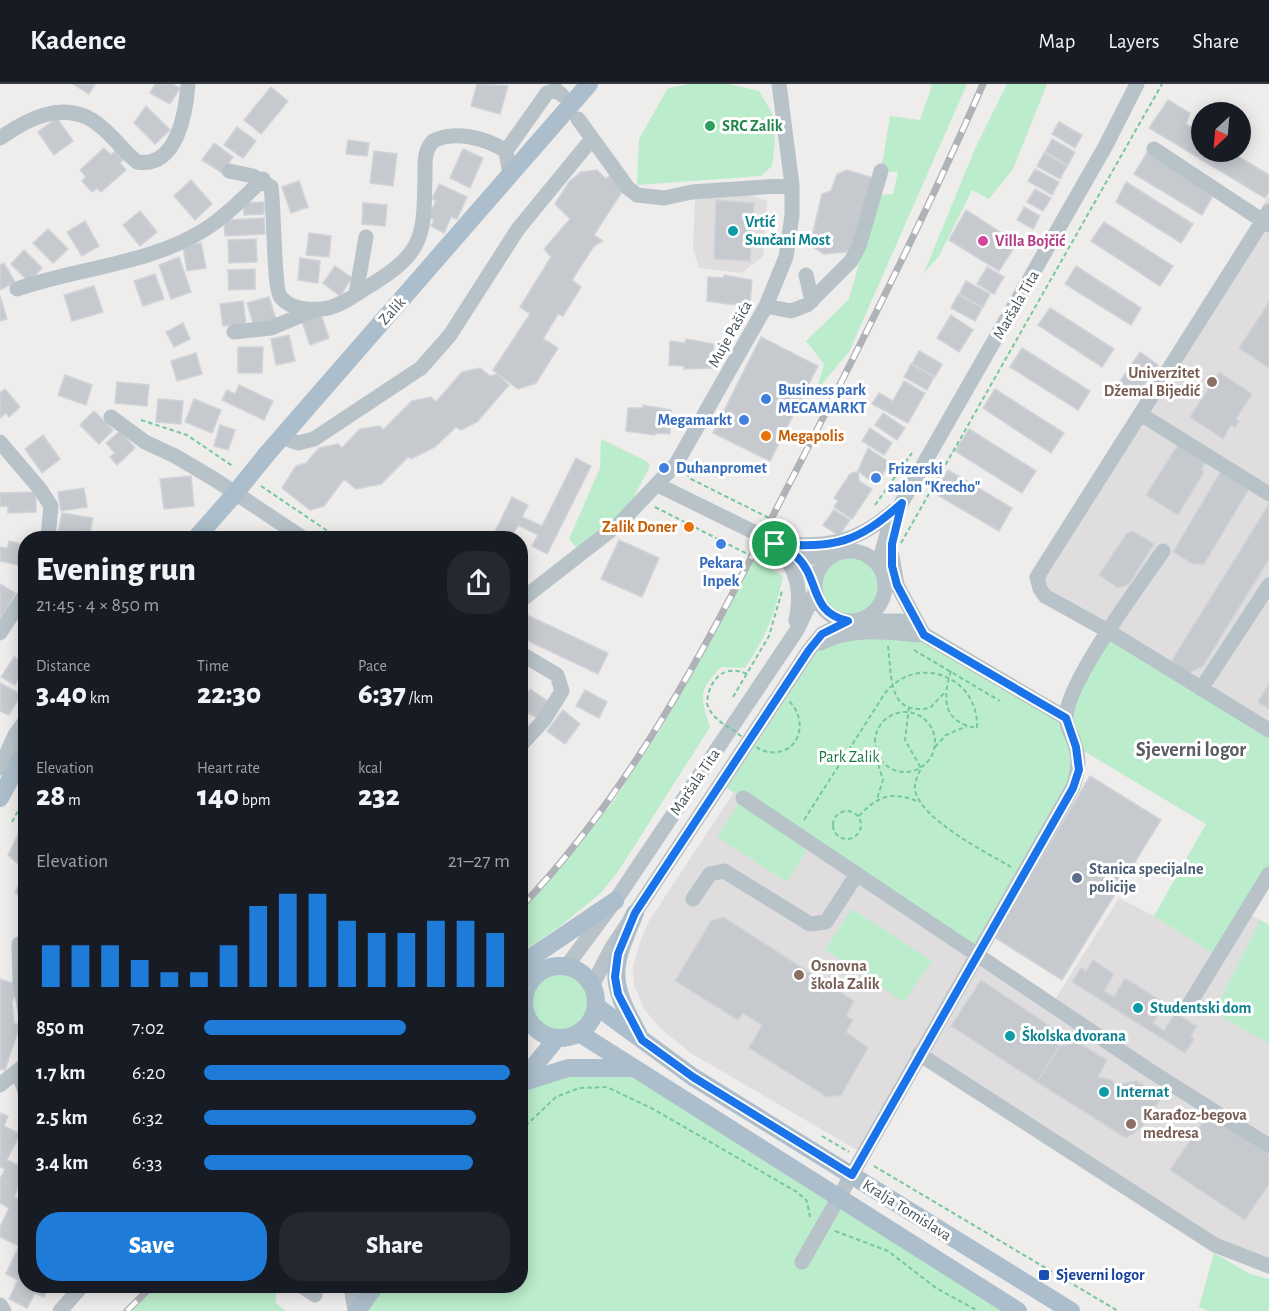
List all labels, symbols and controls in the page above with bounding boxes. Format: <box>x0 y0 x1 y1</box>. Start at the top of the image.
text: Kadence <box>30 27 126 55</box>
text: Map <box>1039 31 1075 52</box>
text: Layers <box>1108 31 1159 52</box>
text: Share <box>1192 31 1239 52</box>
north arrow <box>1191 102 1251 162</box>
map controls <box>1191 102 1251 162</box>
place label: SRC Zalik <box>722 118 783 134</box>
marker: SRC Zalik <box>703 119 717 133</box>
place label: Vrtić Sunčani Most <box>745 214 831 248</box>
marker: Vrtić Sunčani Most <box>726 224 740 238</box>
place label: Villa Bojčić <box>995 233 1066 250</box>
marker: Villa Bojčić <box>976 234 990 248</box>
street label: Maršala Tita <box>990 268 1042 342</box>
street label: Zalik <box>376 294 409 328</box>
street label: Muje Pašića <box>705 298 756 370</box>
place label: Univerzitet Džemal Bijedić <box>1104 365 1201 400</box>
marker: Univerzitet Džemal Bijedić <box>1205 375 1219 389</box>
place label: Business park MEGAMARKT <box>778 382 867 416</box>
marker: Business park MEGAMARKT <box>759 392 773 406</box>
place label: Megamarkt <box>657 412 733 428</box>
marker: Megamarkt <box>737 413 751 427</box>
place label: Megapolis <box>778 428 844 444</box>
marker: Megapolis <box>759 429 773 443</box>
place label: Duhanpromet <box>676 460 767 476</box>
marker: Duhanpromet <box>657 461 671 475</box>
place label: Frizerski salon "Krecho" <box>888 461 981 495</box>
marker: Frizerski salon "Krecho" <box>869 471 883 485</box>
pin <box>749 518 800 569</box>
place label: Zalik Doner <box>602 519 677 535</box>
marker: Zalik Doner <box>682 520 696 534</box>
icon: arrive <box>758 527 791 560</box>
marker: Pekara Inpek <box>714 537 728 551</box>
button: share <box>447 551 510 614</box>
text: Evening run <box>36 554 196 587</box>
place label: Pekara Inpek <box>699 555 743 589</box>
text: 21:45 · 4 × 850 m <box>36 595 159 615</box>
text: Distance <box>36 658 90 674</box>
text: Time <box>197 658 229 674</box>
text: Pace <box>358 658 387 674</box>
text: 3.40 <box>36 679 87 709</box>
text: 22:30 <box>197 679 261 709</box>
text: 6:37 <box>358 679 406 709</box>
text: km <box>87 690 110 706</box>
text: /km <box>406 690 433 706</box>
district label: Sjeverni logor <box>1136 740 1246 760</box>
street label: Maršala Tita <box>667 746 723 818</box>
park label: Park Zalik <box>818 749 880 765</box>
text: Elevation <box>36 760 94 776</box>
text: Heart rate <box>197 760 260 776</box>
text: kcal <box>358 760 382 776</box>
text: 28 <box>36 781 65 811</box>
text: 140 <box>197 781 239 811</box>
text: 232 <box>358 781 400 811</box>
text: m <box>65 792 81 808</box>
text: bpm <box>239 792 271 808</box>
text: Elevation <box>36 851 108 871</box>
text: 21–27 m <box>448 851 510 871</box>
place label: Stanica specijalne policije <box>1089 861 1204 896</box>
marker: Stanica specijalne policije <box>1070 871 1084 885</box>
place label: Osnovna škola Zalik <box>811 958 880 992</box>
marker: Osnovna škola Zalik <box>792 968 806 982</box>
place label: Studentski dom <box>1150 1000 1251 1016</box>
marker: Studentski dom <box>1131 1001 1145 1015</box>
text: 850 m <box>36 1018 84 1038</box>
text: 7:02 <box>132 1018 165 1038</box>
place label: Školska dvorana <box>1022 1026 1126 1044</box>
marker: Školska dvorana <box>1003 1029 1017 1043</box>
text: 1.7 km <box>36 1063 85 1083</box>
text: 6:20 <box>132 1063 166 1083</box>
place label: Internat <box>1116 1084 1170 1100</box>
marker: Internat <box>1097 1085 1111 1099</box>
place label: Karađoz-begova medresa <box>1143 1107 1247 1141</box>
text: 2.5 km <box>36 1108 88 1128</box>
text: 6:32 <box>132 1108 163 1128</box>
marker: Karađoz-begova medresa <box>1124 1117 1138 1131</box>
text: 3.4 km <box>36 1153 88 1173</box>
text: 6:33 <box>132 1153 162 1173</box>
street label: Kralja Tomislava <box>859 1176 954 1244</box>
button: Save <box>36 1212 267 1281</box>
button: Share <box>279 1212 510 1281</box>
place label: Sjeverni logor <box>1056 1267 1145 1284</box>
marker: Sjeverni logor <box>1037 1268 1051 1282</box>

